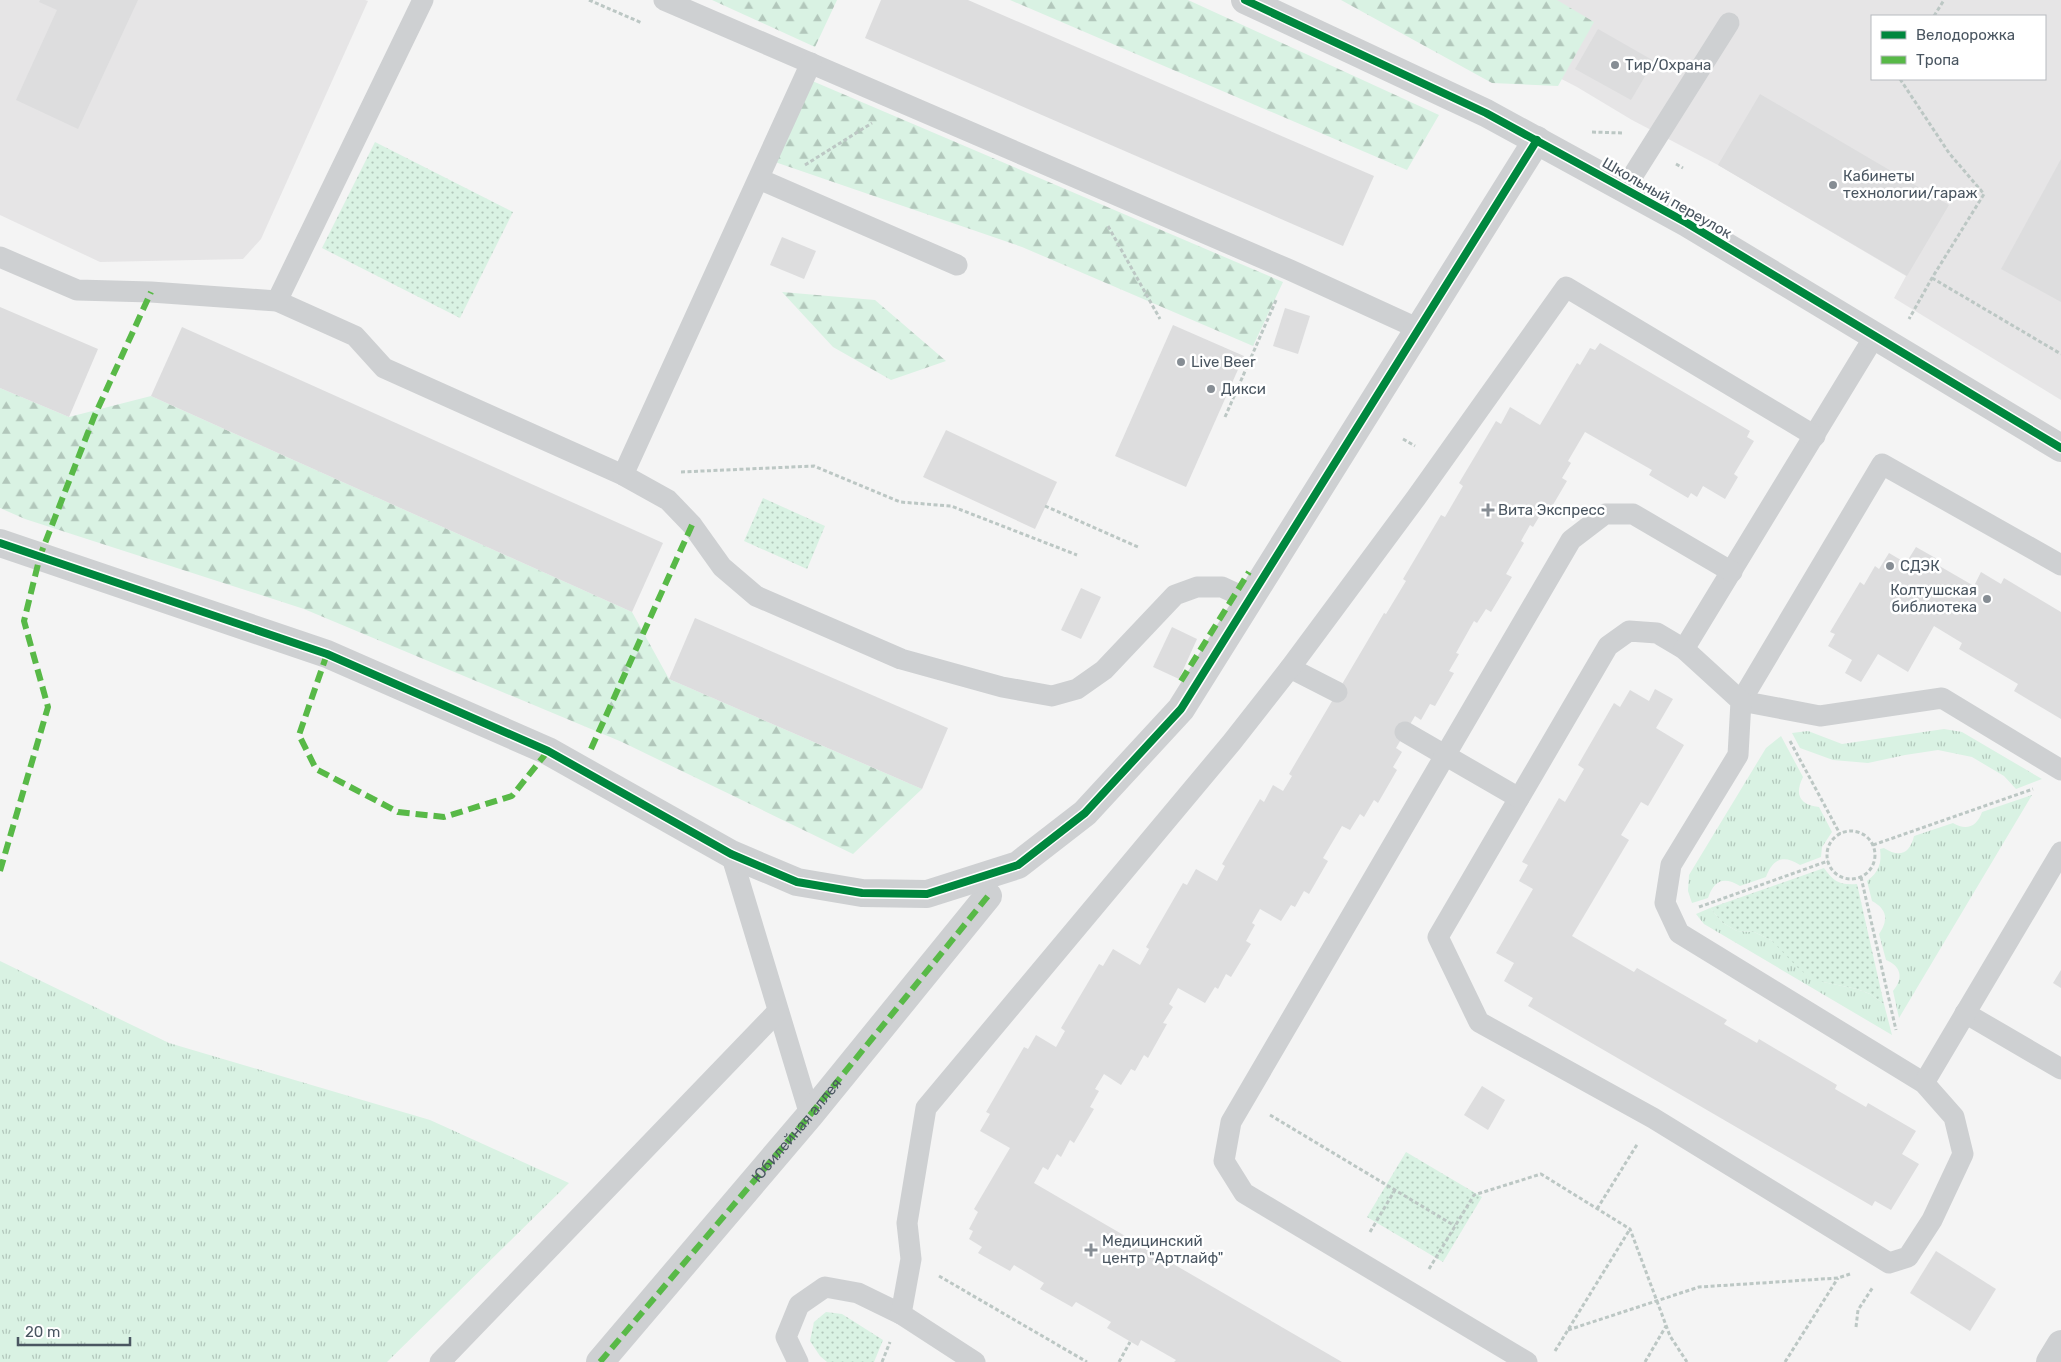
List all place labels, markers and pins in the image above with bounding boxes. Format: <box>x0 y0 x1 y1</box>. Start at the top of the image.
place label: Тир/Охрана <box>1625 56 1711 74</box>
marker: Тир/Охрана <box>1609 59 1621 71</box>
place label: Кабинеты технологии/гараж <box>1843 167 1977 202</box>
marker: Кабинеты технологии/гараж <box>1827 179 1839 191</box>
place label: Live Beer <box>1191 353 1256 371</box>
marker: Live Beer <box>1175 356 1187 368</box>
place label: Дикси <box>1221 380 1266 398</box>
marker: Дикси <box>1205 383 1217 395</box>
place label: Вита Экспресс <box>1498 501 1605 519</box>
marker: Вита Экспресс <box>1482 504 1494 516</box>
place label: СДЭК <box>1900 557 1940 575</box>
marker: СДЭК <box>1884 560 1896 572</box>
place label: Колтушская библиотека <box>1890 581 1977 616</box>
marker: Колтушская библиотека <box>1981 593 1993 605</box>
place label: Медицинский центр "Артлайф" <box>1102 1232 1223 1267</box>
marker: Медицинский центр "Артлайф" <box>1084 1243 1098 1257</box>

